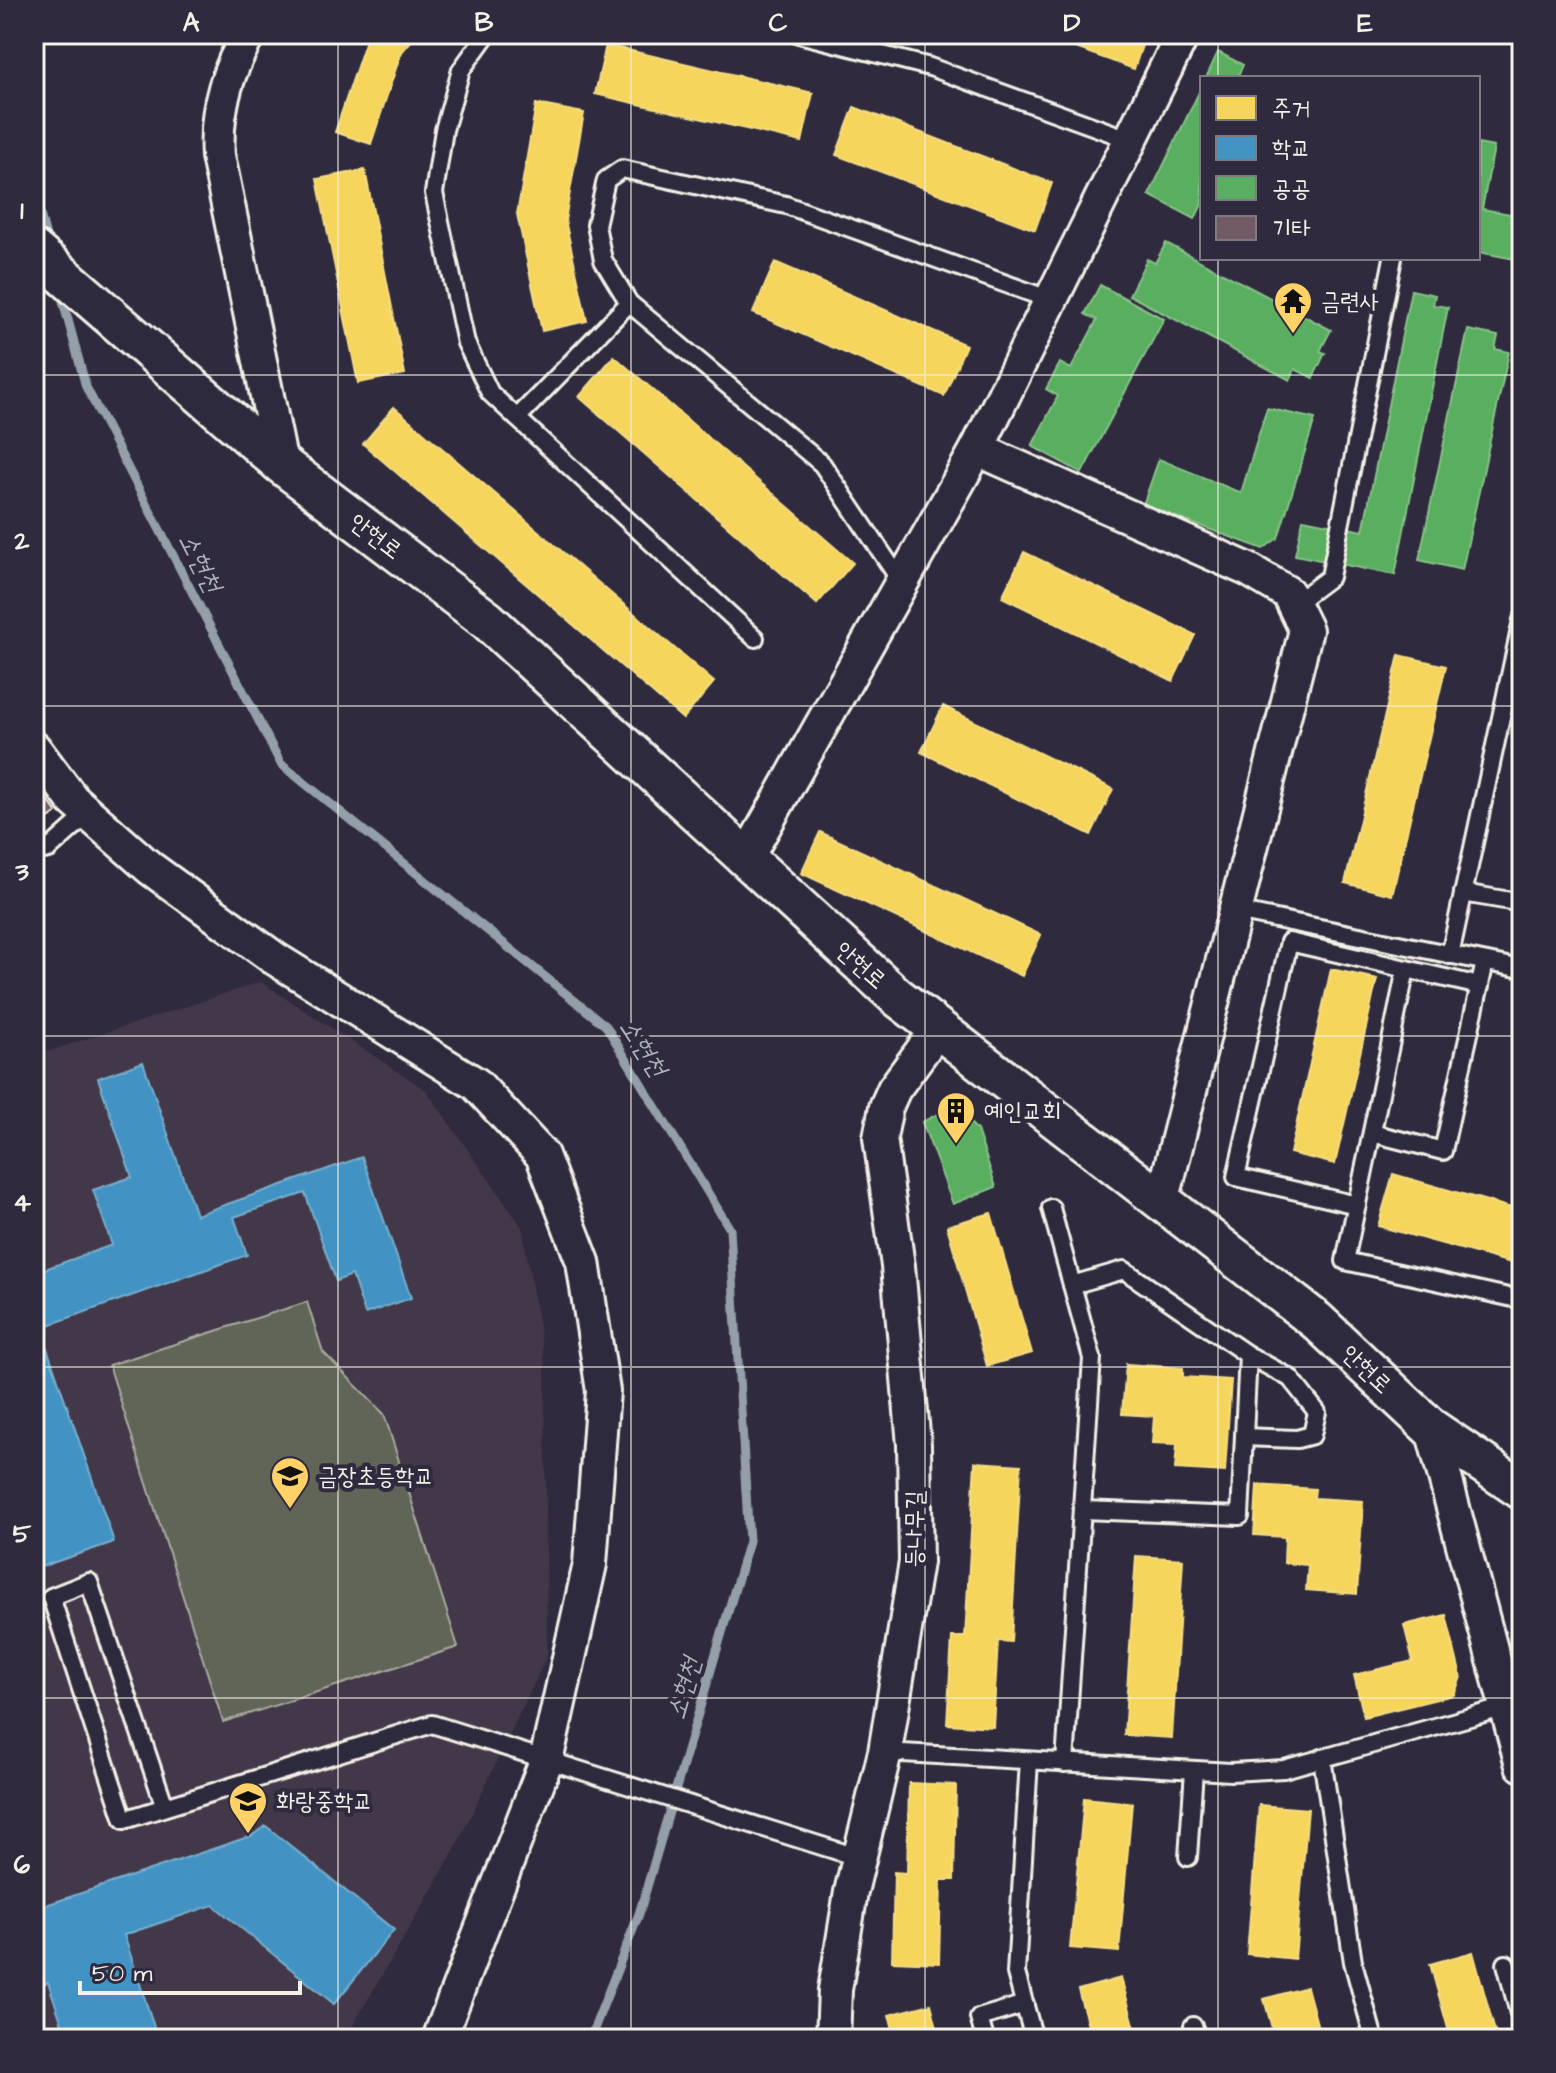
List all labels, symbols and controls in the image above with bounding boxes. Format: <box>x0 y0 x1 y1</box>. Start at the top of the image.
text: A <box>183 5 200 41</box>
text: B <box>475 5 494 41</box>
text: C <box>769 5 788 41</box>
text: D <box>1064 5 1081 41</box>
text: E <box>1357 5 1373 41</box>
legend <box>1200 76 1480 260</box>
text: 주거 <box>1272 92 1311 126</box>
text: 학교 <box>1272 132 1311 166</box>
text: 공공 <box>1272 172 1311 206</box>
text: 1 <box>20 193 24 229</box>
text: 기타 <box>1272 212 1311 246</box>
temple icon: 금련사 <box>1272 280 1314 335</box>
place label: 금련사 <box>1321 285 1379 319</box>
street label: 안현로 <box>342 506 409 568</box>
text: 2 <box>14 523 30 559</box>
water label: 소현천 <box>170 526 232 601</box>
text: 3 <box>14 854 29 890</box>
street label: 안현로 <box>827 934 893 998</box>
water label: 소현천 <box>611 1011 677 1086</box>
building icon: 예인교회 <box>935 1090 977 1145</box>
place label: 예인교회 <box>984 1095 1061 1129</box>
text: 4 <box>13 1185 31 1221</box>
street label: 안현로 <box>1334 1338 1399 1402</box>
school or university icon: 금장초등학교 <box>269 1455 311 1510</box>
place label: 금장초등학교 <box>318 1460 434 1494</box>
street label: 등나무길 <box>897 1490 933 1568</box>
text: 5 <box>13 1516 32 1552</box>
water label: 소현천 <box>658 1650 711 1723</box>
school or university icon: 화랑중학교 <box>227 1780 269 1835</box>
place label: 화랑중학교 <box>276 1785 373 1819</box>
text: 6 <box>14 1847 31 1883</box>
scale bar <box>80 1945 300 1995</box>
text: 50 m <box>92 1957 153 1991</box>

